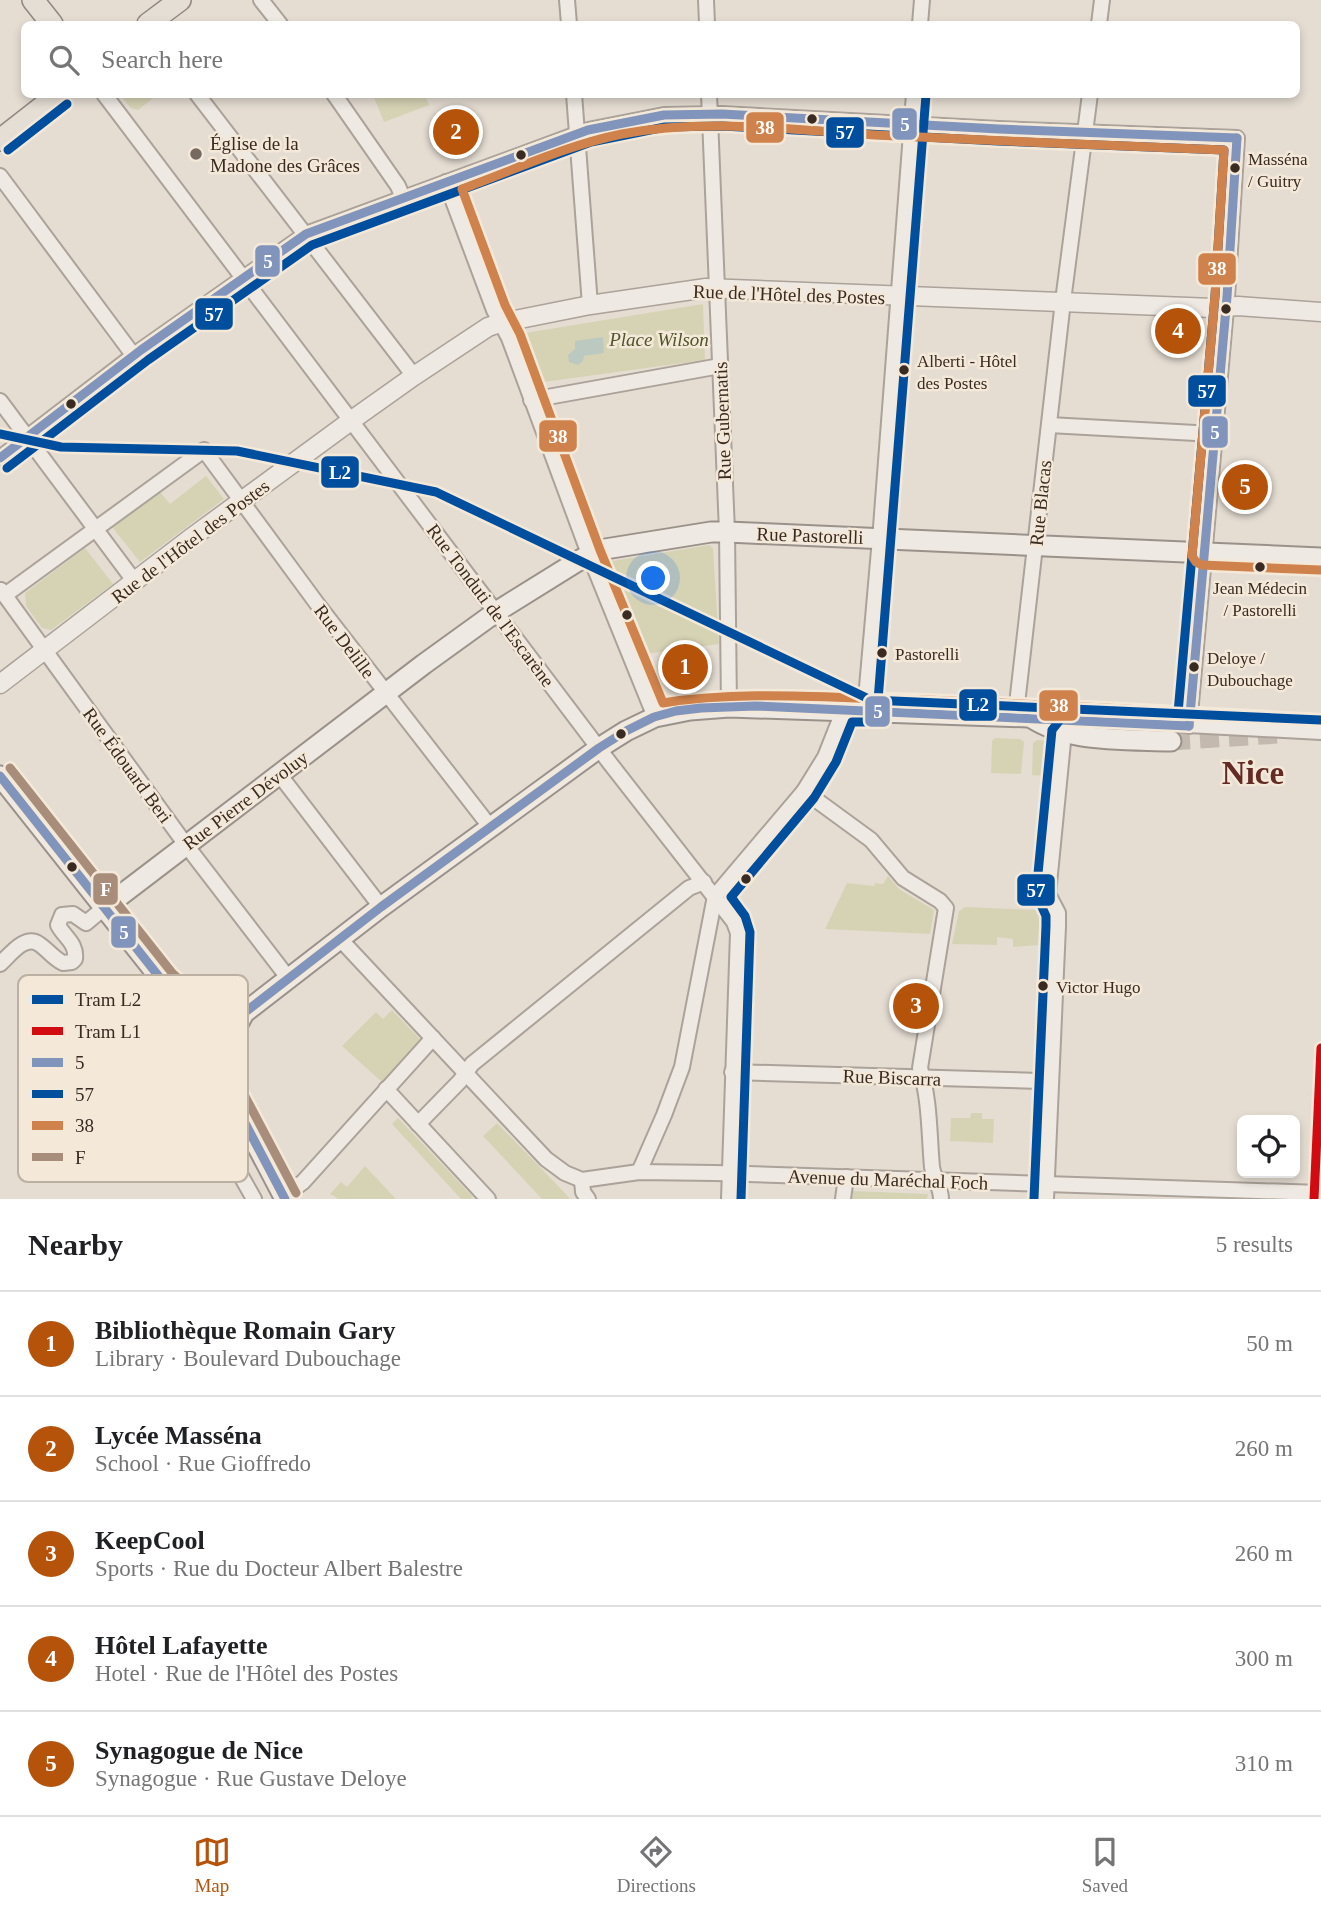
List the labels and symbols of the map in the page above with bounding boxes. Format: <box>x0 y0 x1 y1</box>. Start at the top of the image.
pin: 2 <box>433 106 479 158</box>
line badge: 5 <box>891 107 918 141</box>
line badge: 38 <box>745 111 785 144</box>
unlabelled marker <box>805 112 819 126</box>
text: 5 <box>900 114 910 135</box>
line badge: 57 <box>825 116 865 149</box>
text: 38 <box>756 117 775 138</box>
text: 57 <box>836 122 855 143</box>
place label: Église de la Madone des Grâces <box>210 133 360 176</box>
marker: Église de la Madone des Grâces <box>188 146 204 162</box>
unlabelled marker <box>514 148 528 162</box>
place label: Masséna / Guitry <box>1248 150 1308 191</box>
marker: Masséna / Guitry <box>1228 161 1242 175</box>
line badge: 5 <box>254 244 281 278</box>
text: 5 <box>263 251 273 272</box>
line badge: 38 <box>1197 252 1237 286</box>
text: 38 <box>1208 258 1227 279</box>
street label: Rue de l'Hôtel des Postes <box>692 281 885 308</box>
line badge: 57 <box>194 297 234 331</box>
unlabelled marker <box>1219 302 1233 316</box>
text: 57 <box>205 304 224 325</box>
pin: 4 <box>1155 305 1201 357</box>
park label: Place Wilson <box>608 329 709 350</box>
place label: Alberti - Hôtel des Postes <box>917 352 1017 393</box>
street label: Rue Gubernatis <box>710 361 735 481</box>
marker: Alberti - Hôtel des Postes <box>897 363 911 377</box>
line badge: 57 <box>1187 374 1227 408</box>
text: 57 <box>1198 381 1217 402</box>
unlabelled marker <box>64 397 78 411</box>
line badge: 5 <box>1201 415 1229 449</box>
line badge: 38 <box>538 419 578 453</box>
text: 5 <box>1210 422 1220 443</box>
text: 38 <box>549 426 568 447</box>
line badge: L2 <box>320 455 360 489</box>
street label: Rue Blacas <box>1026 459 1055 547</box>
pin: 5 <box>1222 461 1268 513</box>
text: L2 <box>329 462 351 483</box>
street label: Rue de l'Hôtel des Postes <box>107 475 273 608</box>
street label: Rue Tonduti de l'Escarène <box>422 520 559 691</box>
street label: Rue Pastorelli <box>756 523 864 548</box>
marker: Jean Médecin / Pastorelli <box>1253 560 1267 574</box>
your location <box>636 561 670 595</box>
place label: Jean Médecin / Pastorelli <box>1213 579 1307 620</box>
street label: Rue Delille <box>310 600 379 682</box>
unlabelled marker <box>620 608 634 622</box>
pin: 1 <box>662 641 708 693</box>
place label: Pastorelli <box>895 645 959 664</box>
marker: Pastorelli <box>875 646 889 660</box>
place label: Deloye / Dubouchage <box>1207 649 1293 690</box>
marker: Deloye / Dubouchage <box>1187 660 1201 674</box>
line badge: L2 <box>958 688 998 722</box>
line badge: 38 <box>1038 689 1079 722</box>
text: L2 <box>967 694 989 715</box>
line badge: 5 <box>864 695 891 728</box>
text: 38 <box>1050 695 1069 716</box>
text: 5 <box>873 701 883 722</box>
street label: Rue Édouard Beri <box>79 704 176 827</box>
unlabelled marker <box>614 727 628 741</box>
street label: Rue Pierre Dévoluy <box>179 746 312 854</box>
district label: Nice <box>1222 755 1284 791</box>
unlabelled marker <box>65 860 79 874</box>
line badge: F <box>92 872 119 906</box>
unlabelled marker <box>739 872 753 886</box>
line badge: 57 <box>1016 873 1056 907</box>
text: F <box>100 879 112 900</box>
text: 57 <box>1027 880 1046 901</box>
line badge: 5 <box>110 915 137 949</box>
text: 5 <box>119 922 129 943</box>
legend <box>18 975 248 1182</box>
place label: Victor Hugo <box>1056 978 1140 997</box>
marker: Victor Hugo <box>1036 979 1050 993</box>
pin: 3 <box>893 980 939 1032</box>
text: Tram L2 <box>75 989 141 1010</box>
text: Tram L1 <box>75 1021 141 1042</box>
text: 5 <box>75 1052 85 1073</box>
street label: Rue Biscarra <box>842 1065 942 1090</box>
text: 57 <box>75 1084 94 1105</box>
text: 38 <box>75 1115 94 1136</box>
text: F <box>75 1147 86 1168</box>
street label: Avenue du Maréchal Foch <box>787 1166 989 1194</box>

